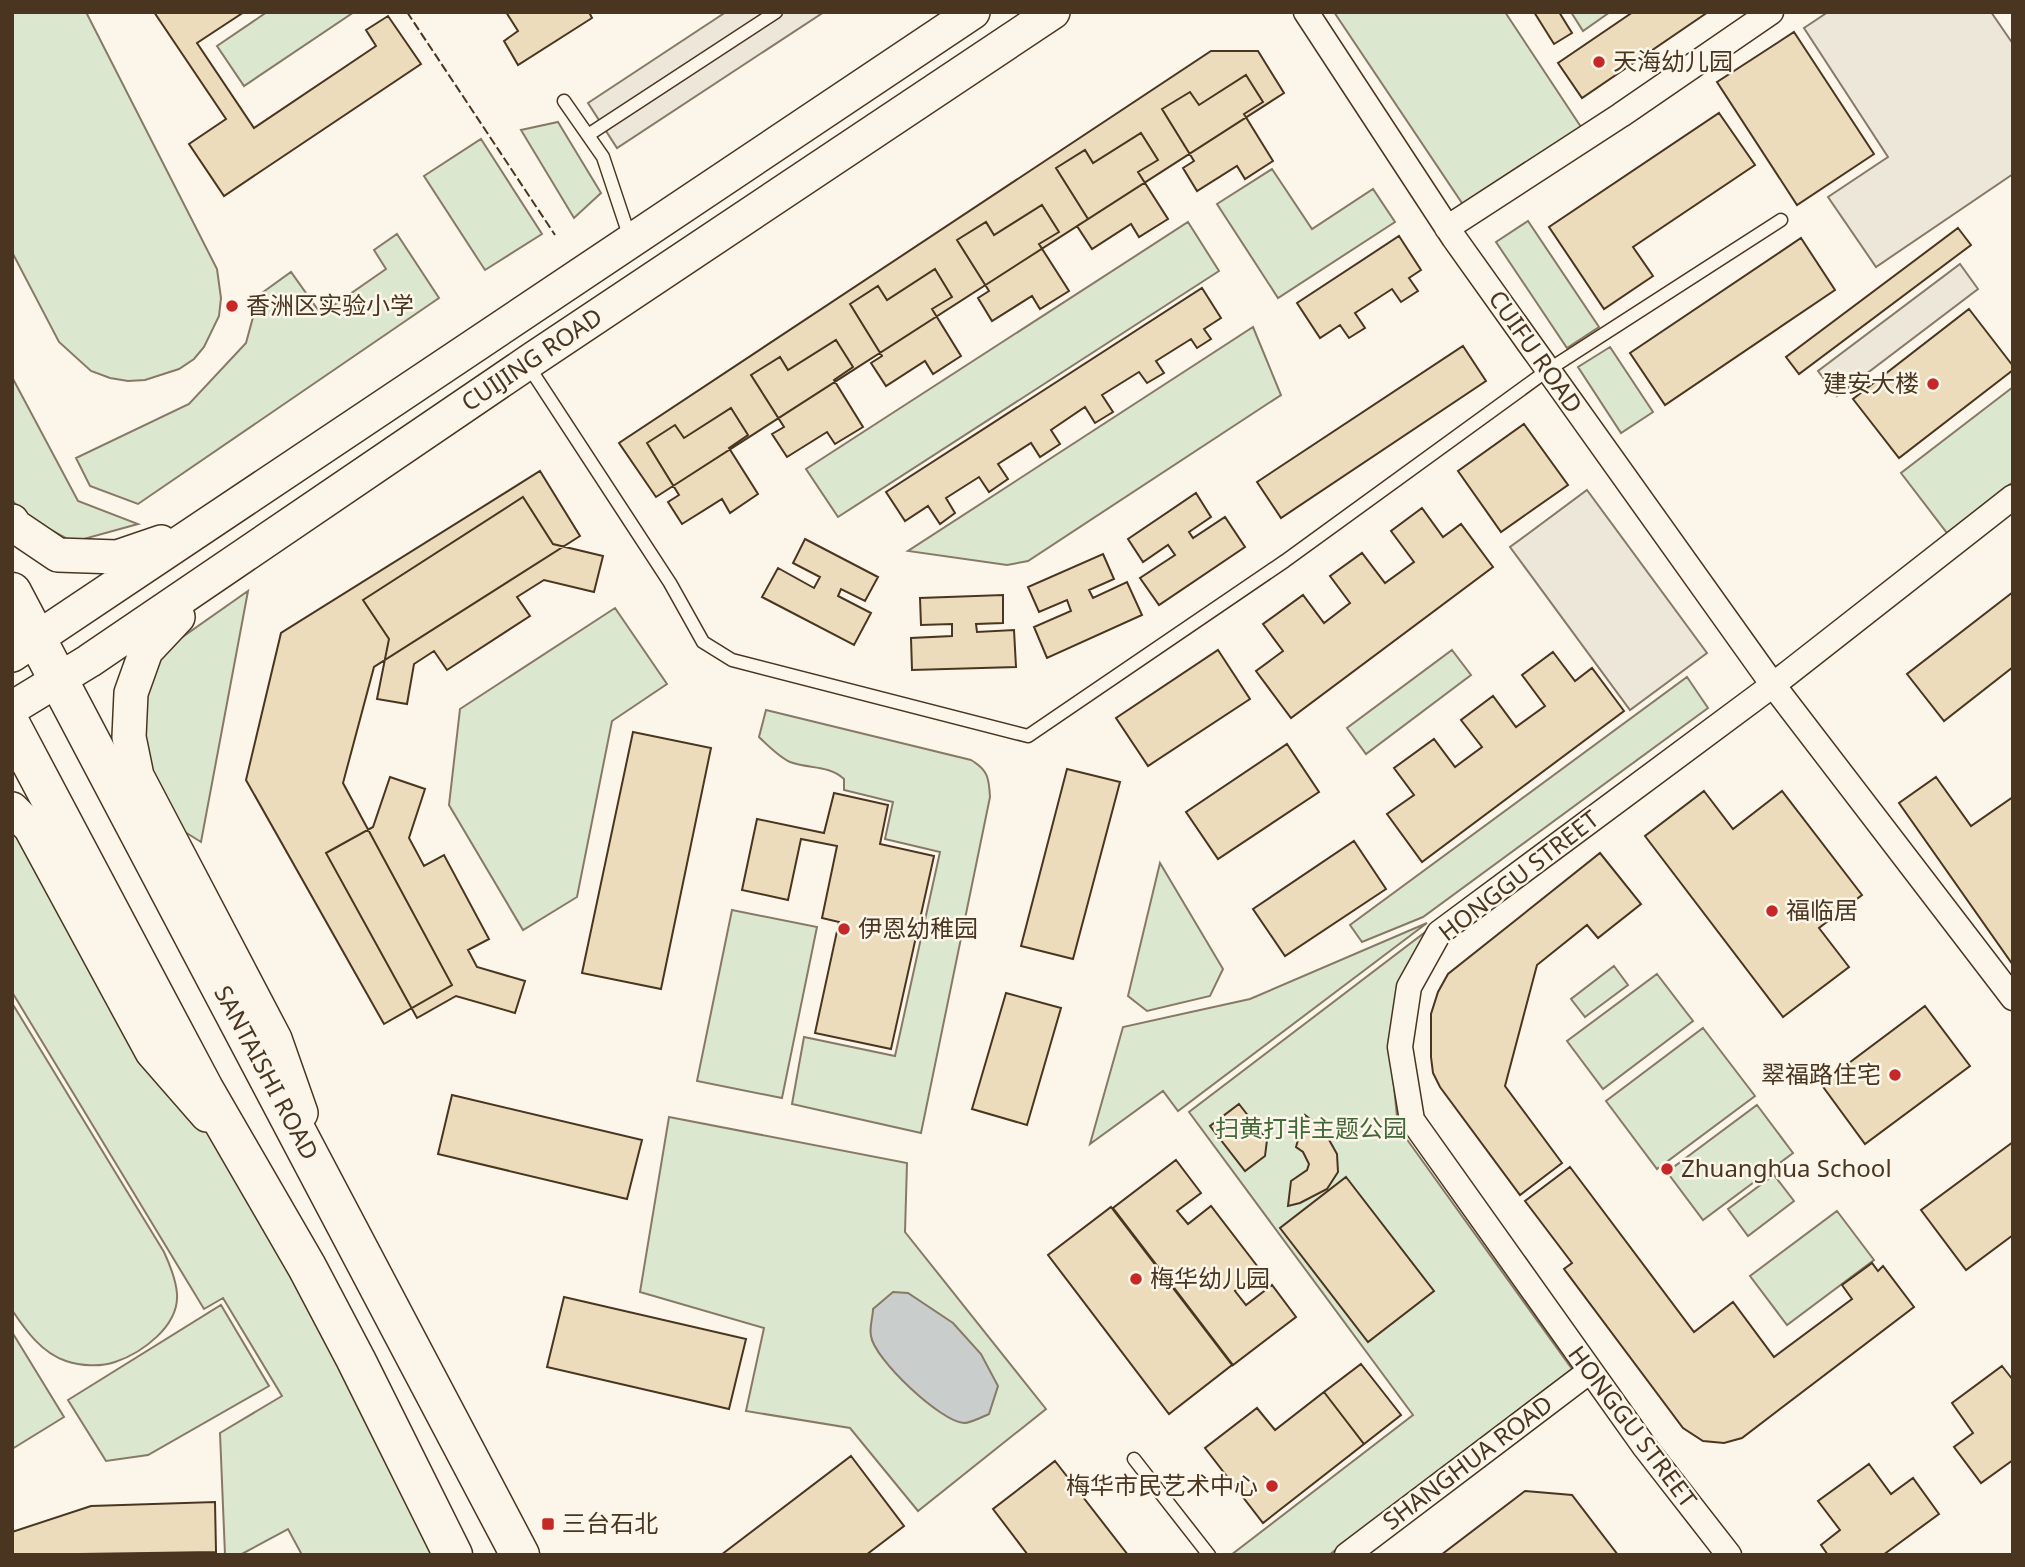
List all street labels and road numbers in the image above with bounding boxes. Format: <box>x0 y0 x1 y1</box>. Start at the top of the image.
street label: CUIFU ROAD <box>1482 283 1591 419</box>
street label: CUIJING ROAD <box>454 299 608 418</box>
street label: HONGGU STREET <box>1431 801 1606 948</box>
street label: SANTAISHI ROAD <box>207 979 327 1165</box>
street label: HONGGU STREET <box>1561 1338 1705 1514</box>
street label: SHANGHUA ROAD <box>1375 1387 1559 1537</box>

